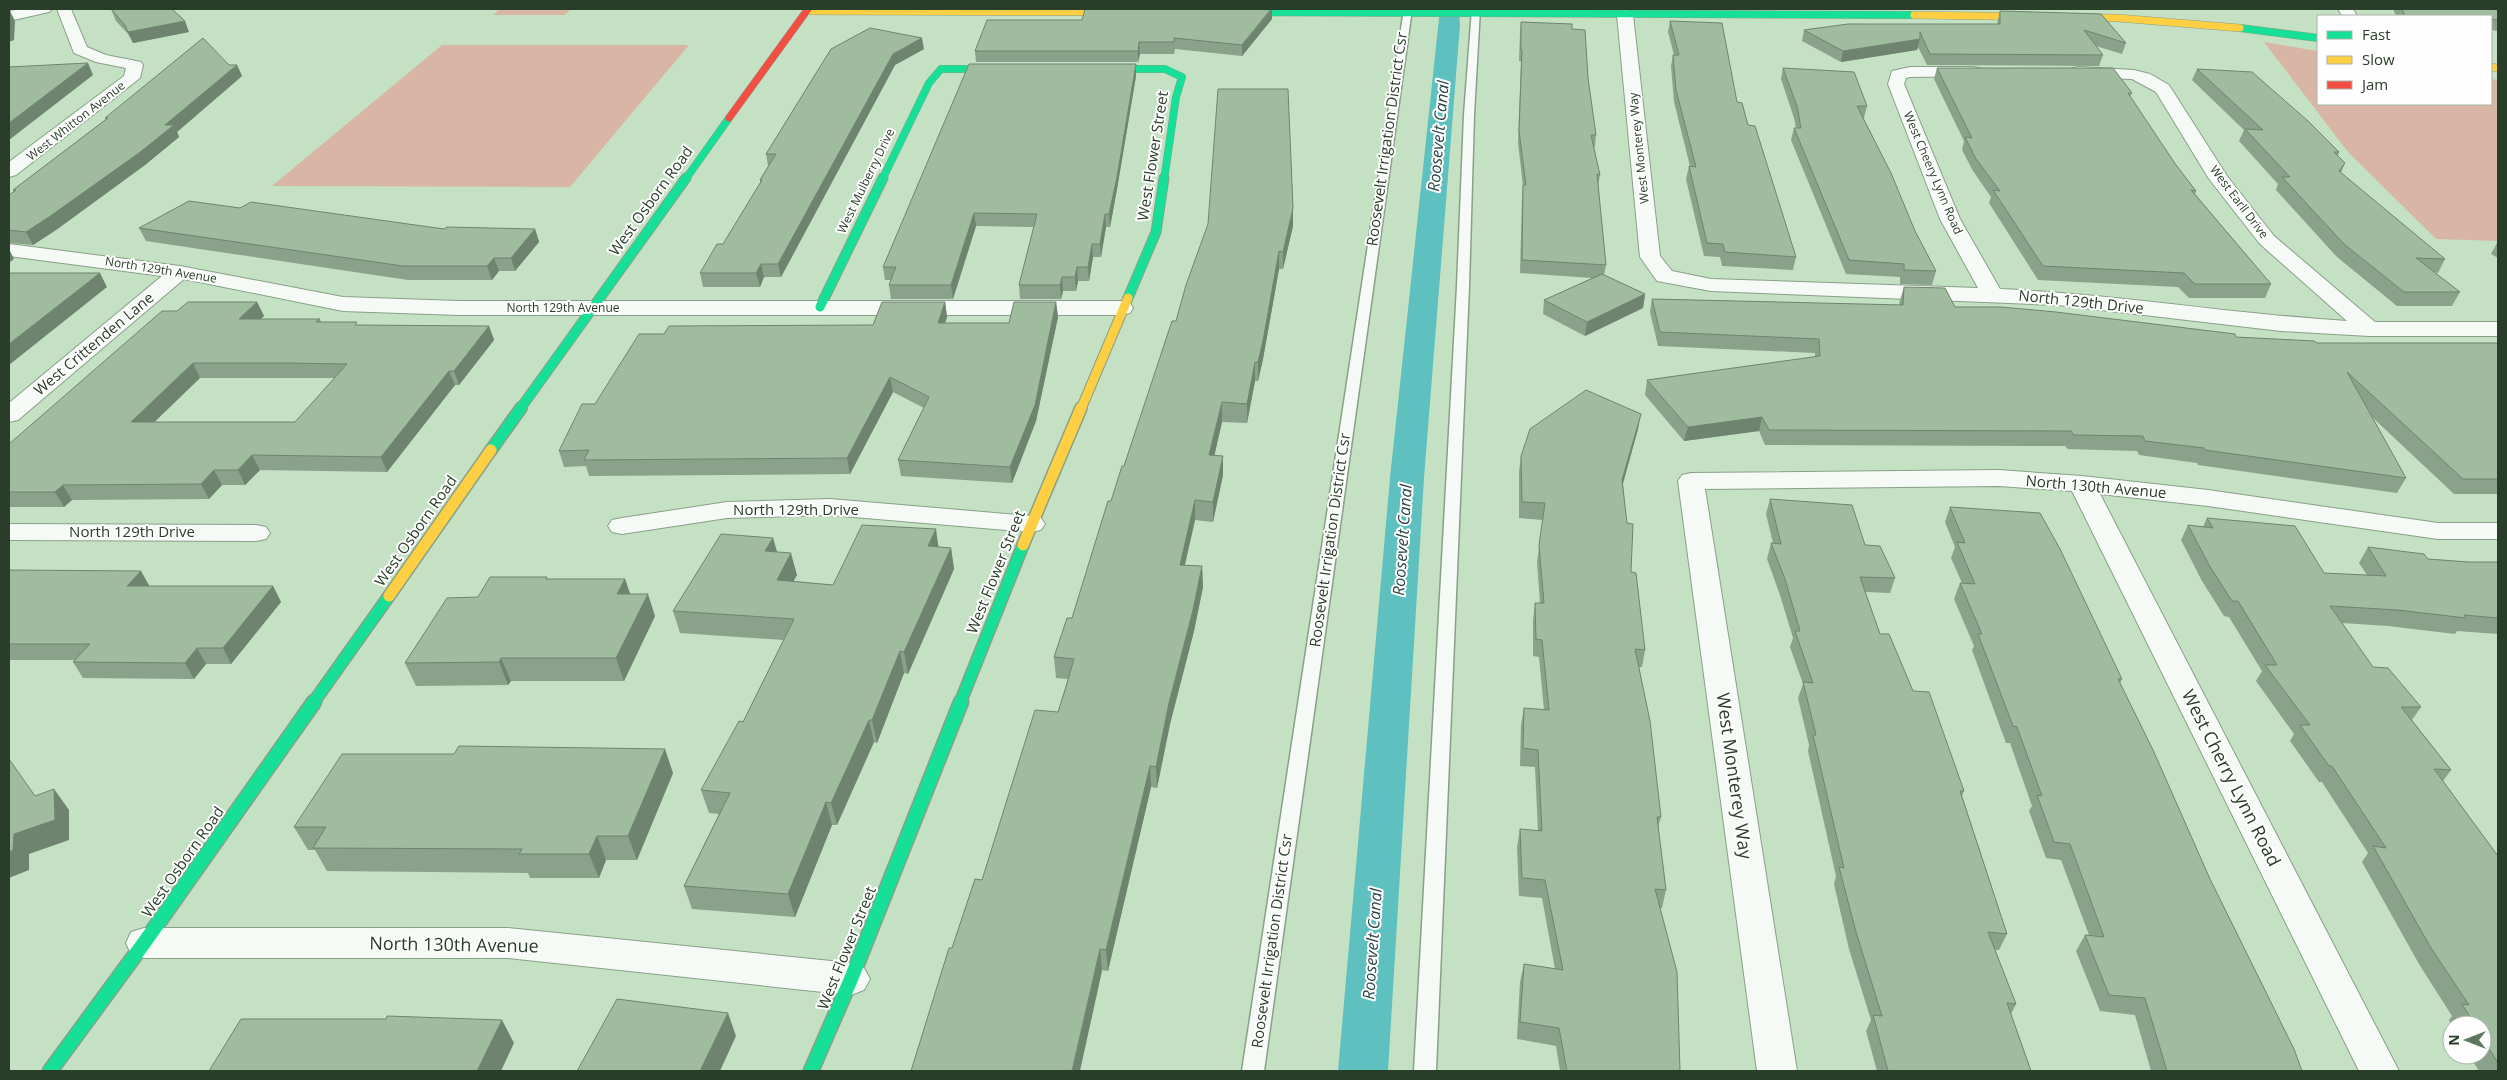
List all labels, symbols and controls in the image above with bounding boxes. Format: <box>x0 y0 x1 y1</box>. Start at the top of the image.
legend <box>2317 15 2492 105</box>
text: Fast <box>2362 24 2391 44</box>
street label: Roosevelt Irrigation District Csr <box>1361 31 1411 247</box>
text: Slow <box>2362 49 2395 69</box>
text: Jam <box>2360 74 2388 94</box>
street label: West Whitton Avenue <box>23 77 129 164</box>
water label: Roosevelt Canal <box>1422 78 1454 193</box>
street label: West Flower Street <box>1132 89 1172 222</box>
street label: West Monterey Way <box>1624 91 1653 205</box>
street label: West Cheery Lynn Road <box>1900 109 1967 237</box>
street label: West Mulberry Drive <box>833 125 898 236</box>
street label: West Osborn Road <box>604 142 697 259</box>
street label: West Earll Drive <box>2206 162 2273 242</box>
street label: North 129th Avenue <box>104 252 218 287</box>
street label: North 129th Drive <box>2018 284 2145 318</box>
street label: West Crittenden Lane <box>29 287 158 399</box>
street label: North 129th Avenue <box>506 299 620 316</box>
street label: Roosevelt Irrigation District Csr <box>1304 432 1354 648</box>
street label: North 130th Avenue <box>2025 470 2167 502</box>
street label: West Osborn Road <box>370 471 461 590</box>
water label: Roosevelt Canal <box>1387 483 1417 596</box>
street label: North 129th Drive <box>733 499 859 519</box>
street label: West Flower Street <box>961 507 1029 636</box>
street label: North 129th Drive <box>69 521 195 541</box>
street label: West Cherry Lynn Road <box>2177 685 2287 870</box>
street label: West Monterey Way <box>1711 691 1759 862</box>
street label: West Osborn Road <box>137 802 228 921</box>
street label: Roosevelt Irrigation District Csr <box>1246 833 1296 1049</box>
street label: West Flower Street <box>812 883 880 1012</box>
water label: Roosevelt Canal <box>1357 887 1387 1000</box>
street label: North 130th Avenue <box>369 931 539 957</box>
north arrow <box>2442 1015 2492 1065</box>
text: N <box>2444 1034 2463 1046</box>

